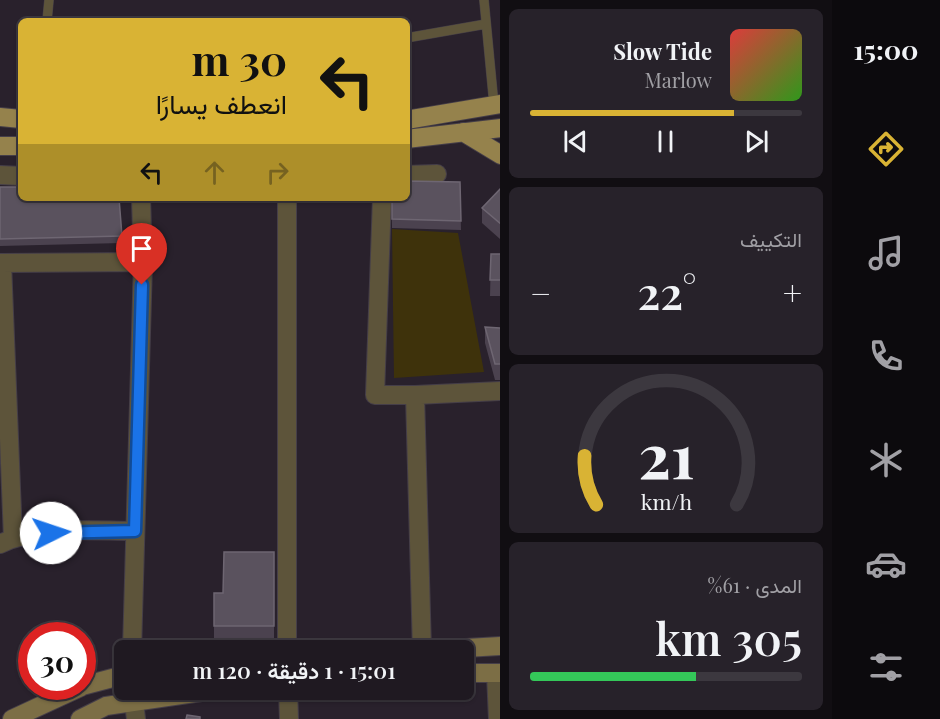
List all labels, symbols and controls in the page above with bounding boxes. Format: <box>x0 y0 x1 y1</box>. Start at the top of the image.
text: 30 m <box>192 31 287 87</box>
text: 15:00 <box>853 31 919 67</box>
text: Slow Tide <box>613 36 712 66</box>
icon: left <box>308 42 386 120</box>
text: Marlow <box>644 66 712 93</box>
text: انعطف يسارًا <box>156 85 287 121</box>
icon: previous <box>559 125 592 158</box>
icon: pause <box>649 125 682 158</box>
icon: next <box>740 125 773 158</box>
icon: directions <box>865 128 907 170</box>
icon: left <box>135 156 168 189</box>
icon: ahead <box>198 156 231 189</box>
icon: right <box>261 156 294 189</box>
pin <box>116 223 167 285</box>
text: التكييف <box>740 225 802 252</box>
icon: arrive <box>125 232 158 265</box>
icon: music <box>865 232 907 274</box>
text: 22° <box>637 261 697 321</box>
text: − <box>530 270 551 314</box>
text: + <box>783 270 802 314</box>
icon: phone <box>865 335 907 377</box>
text: 21 <box>638 411 694 495</box>
icon: climate <box>865 439 907 481</box>
text: km/h <box>640 488 692 516</box>
position arrow <box>19 501 83 565</box>
icon: car <box>865 543 907 585</box>
text: المدى · 61% <box>708 571 802 598</box>
text: 305 km <box>655 607 802 667</box>
speed limit sign: 30 <box>18 622 96 700</box>
icon: filters <box>865 646 907 688</box>
text: 15:01 · 1 دقيقة · 120 m <box>192 655 396 685</box>

